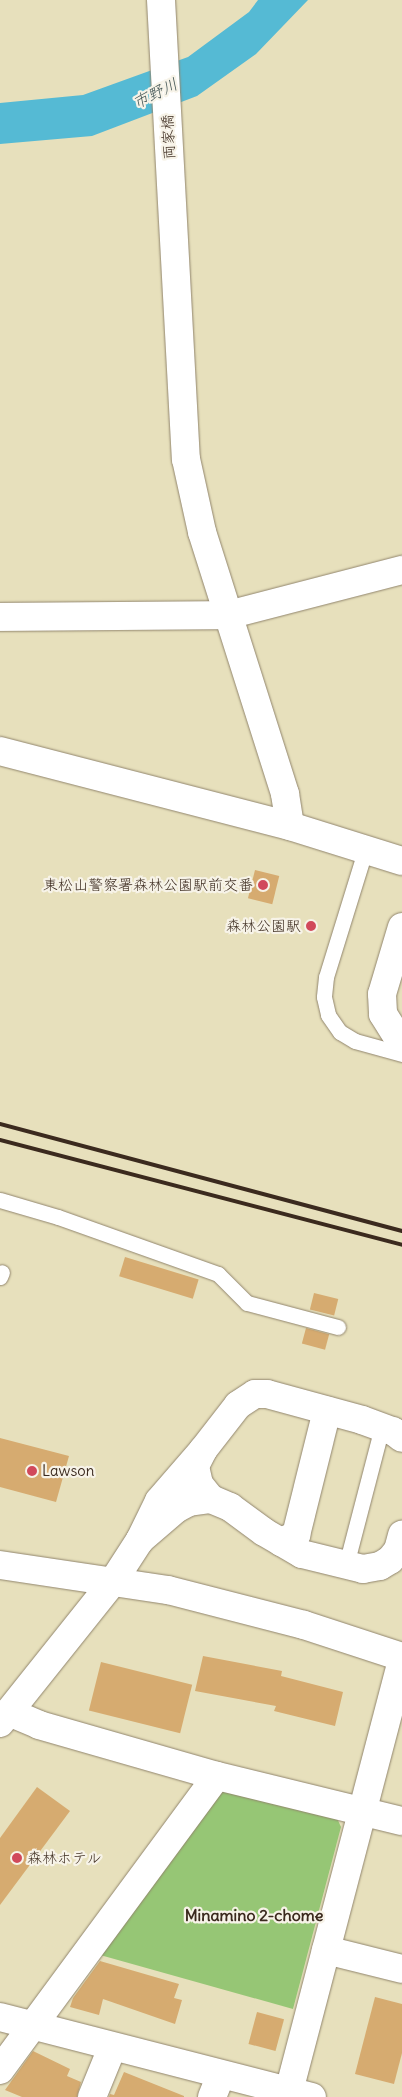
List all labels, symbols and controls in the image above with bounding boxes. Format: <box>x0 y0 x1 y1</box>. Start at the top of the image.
water label: 市野川 <box>129 74 181 112</box>
street label: 両家橋 <box>158 114 178 160</box>
place label: 東松山警察署森林公園駅前交番 <box>43 876 253 894</box>
marker: 東松山警察署森林公園駅前交番 <box>257 879 269 891</box>
place label: 森林公園駅 <box>226 917 301 935</box>
marker: 森林公園駅 <box>305 920 317 932</box>
place label: Lawson <box>42 1462 94 1480</box>
marker: Lawson <box>26 1465 38 1477</box>
place label: 森林ホテル <box>27 1849 102 1867</box>
marker: 森林ホテル <box>11 1852 23 1864</box>
district label: Minamino 2-chome <box>185 1905 323 1925</box>

